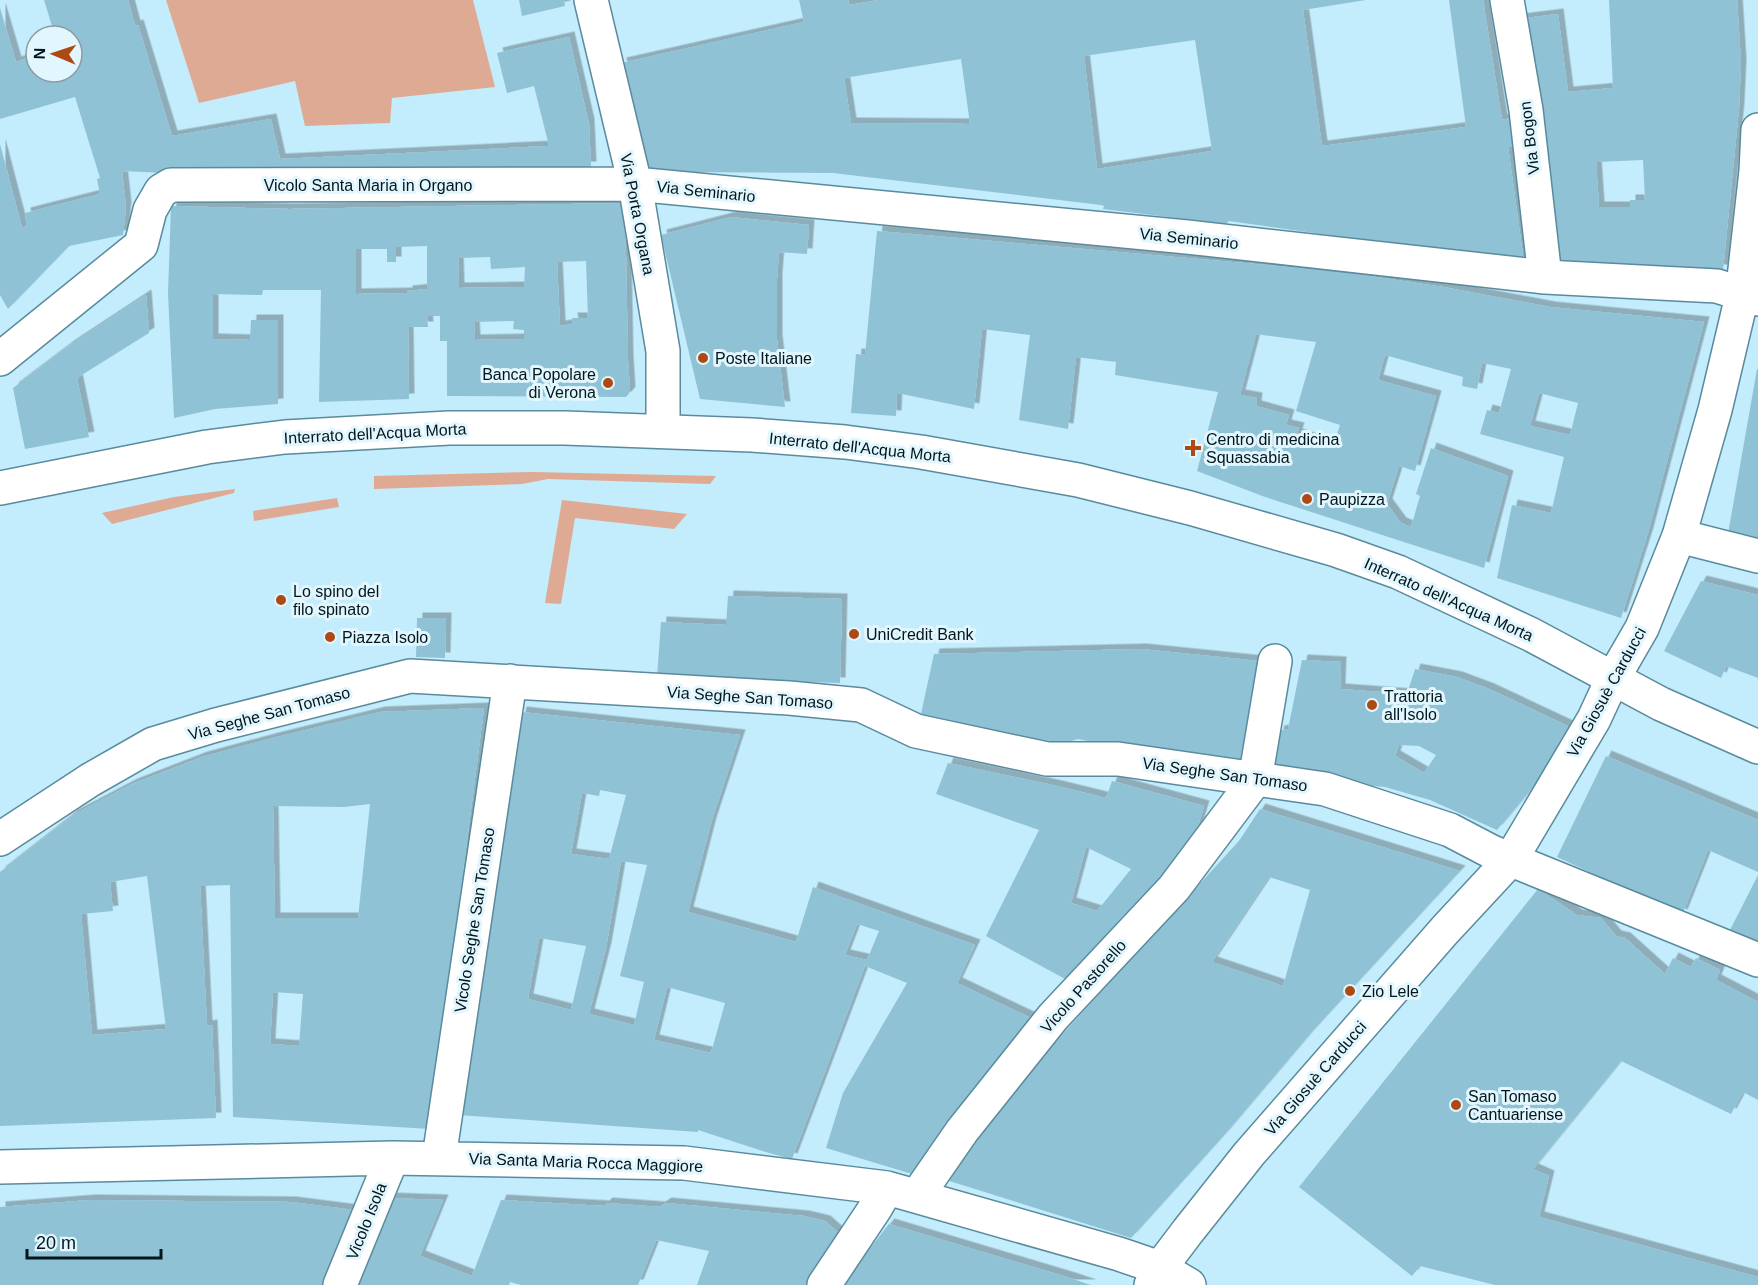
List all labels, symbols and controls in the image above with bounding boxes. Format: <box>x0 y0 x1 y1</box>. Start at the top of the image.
north arrow <box>24 24 84 84</box>
text: N <box>31 47 48 60</box>
street label: Via Bogon <box>1517 100 1542 175</box>
street label: Via Porta Organa <box>617 152 658 276</box>
street label: Vicolo Santa Maria in Organo <box>264 177 472 194</box>
street label: Via Seminario <box>656 178 756 205</box>
street label: Via Seminario <box>1139 225 1239 252</box>
place label: Poste Italiane <box>715 350 812 367</box>
marker: Poste Italiane <box>696 351 710 365</box>
place label: Banca Popolare di Verona <box>482 366 596 401</box>
marker: Banca Popolare di Verona <box>601 376 615 390</box>
street label: Interrato dell'Acqua Morta <box>283 420 467 447</box>
street label: Interrato dell'Acqua Morta <box>768 429 952 466</box>
place label: Centro di medicina Squassabia <box>1206 431 1340 466</box>
marker: Centro di medicina Squassabia <box>1184 439 1202 457</box>
place label: Paupizza <box>1319 491 1385 508</box>
marker: Paupizza <box>1300 492 1314 506</box>
street label: Interrato dell'Acqua Morta <box>1362 555 1536 644</box>
place label: Lo spino del filo spinato <box>293 583 379 618</box>
marker: Lo spino del filo spinato <box>274 593 288 607</box>
street label: Via Giosuè Carducci <box>1564 624 1649 760</box>
place label: UniCredit Bank <box>866 626 975 643</box>
marker: UniCredit Bank <box>847 627 861 641</box>
place label: Piazza Isolo <box>342 629 428 646</box>
marker: Piazza Isolo <box>323 630 337 644</box>
street label: Via Seghe San Tomaso <box>666 683 834 712</box>
street label: Via Seghe San Tomaso <box>186 684 352 743</box>
place label: Trattoria all'Isolo <box>1384 688 1443 723</box>
marker: Trattoria all'Isolo <box>1365 698 1379 712</box>
street label: Via Seghe San Tomaso <box>1141 754 1309 795</box>
street label: Vicolo Seghe San Tomaso <box>451 826 498 1014</box>
street label: Vicolo Pastorello <box>1037 936 1130 1036</box>
place label: Zio Lele <box>1362 983 1419 1000</box>
marker: Zio Lele <box>1343 984 1357 998</box>
street label: Via Giosuè Carducci <box>1261 1018 1370 1139</box>
place label: San Tomaso Cantuariense <box>1468 1088 1563 1123</box>
marker: San Tomaso Cantuariense <box>1449 1098 1463 1112</box>
street label: Via Santa Maria Rocca Maggiore <box>469 1150 704 1175</box>
street label: Vicolo Isola <box>343 1180 390 1262</box>
scale bar <box>27 1222 160 1260</box>
text: 20 m <box>36 1233 76 1253</box>

